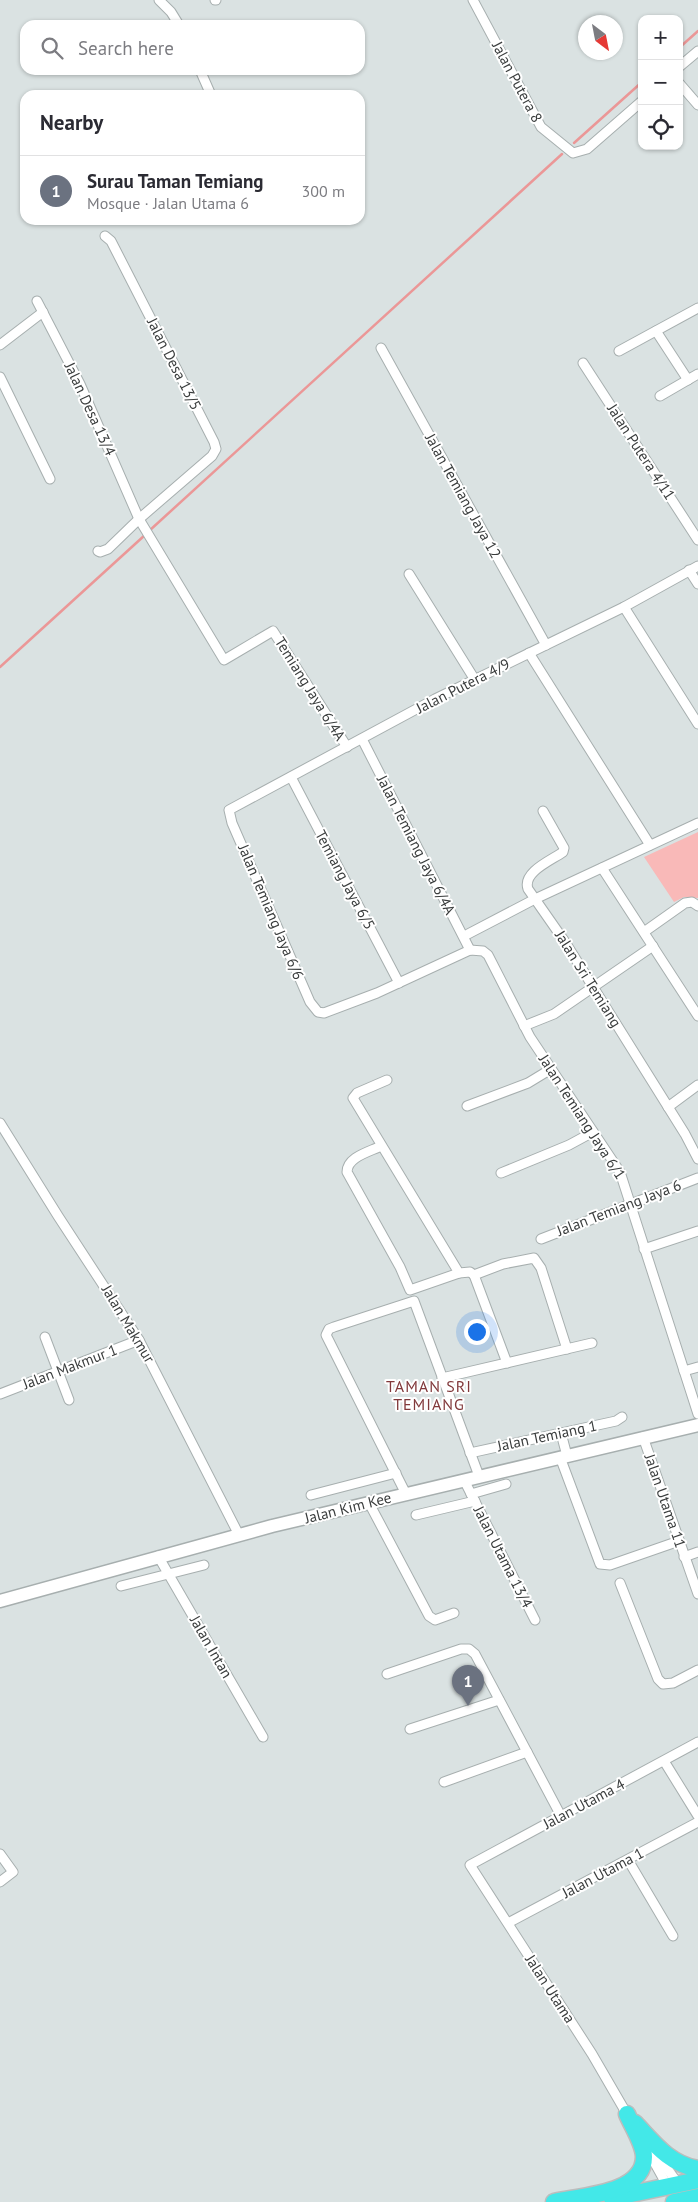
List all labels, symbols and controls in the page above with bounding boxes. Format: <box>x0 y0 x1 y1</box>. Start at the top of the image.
north arrow <box>578 15 623 60</box>
map controls <box>638 15 683 150</box>
button: + <box>638 15 683 60</box>
search box <box>20 20 365 75</box>
icon: search <box>38 34 66 62</box>
text: Search here <box>78 36 174 60</box>
street label: Jalan Putera 8 <box>488 37 547 126</box>
button: − <box>638 60 683 105</box>
button: locate <box>638 105 683 150</box>
text: Nearby <box>40 109 103 136</box>
text: Surau Taman Temiang <box>87 169 264 193</box>
text: 1 <box>51 181 61 201</box>
text: 300 m <box>302 181 345 201</box>
text: Mosque · Jalan Utama 6 <box>87 193 249 213</box>
street label: Jalan Desa 13/5 <box>143 314 206 413</box>
street label: Jalan Desa 13/4 <box>60 358 120 459</box>
street label: Jalan Putera 4/11 <box>603 399 680 503</box>
street label: Jalan Temiang Jaya 12 <box>421 429 506 562</box>
street label: Temiang Jaya 6/4A <box>271 633 350 744</box>
street label: Jalan Putera 4/9 <box>412 654 513 718</box>
street label: Jalan Temiang Jaya 6/4A <box>373 771 460 918</box>
street label: Temiang Jaya 6/5 <box>311 827 380 933</box>
street label: Jalan Temiang Jaya 6/6 <box>234 840 309 982</box>
street label: Jalan Sri Temiang <box>551 926 626 1031</box>
street label: Jalan Temiang Jaya 6/1 <box>534 1050 630 1183</box>
street label: Jalan Temiang Jaya 6 <box>553 1175 684 1240</box>
street label: Jalan Makmur <box>97 1280 159 1366</box>
your location <box>464 1319 490 1345</box>
street label: Jalan Makmur 1 <box>19 1340 120 1394</box>
district label: TAMAN SRI TEMIANG <box>386 1376 472 1414</box>
street label: Jalan Temiang 1 <box>494 1416 599 1456</box>
street label: Jalan Utama 11 <box>640 1450 690 1550</box>
street label: Jalan Kim Kee <box>302 1488 393 1528</box>
street label: Jalan Utama 13/4 <box>469 1502 537 1611</box>
street label: Jalan Intan <box>185 1611 237 1681</box>
pin: 1 <box>452 1665 484 1706</box>
street label: Jalan Utama 4 <box>539 1774 628 1834</box>
street label: Jalan Utama 1 <box>558 1843 647 1903</box>
street label: Jalan Utama <box>521 1950 580 2027</box>

